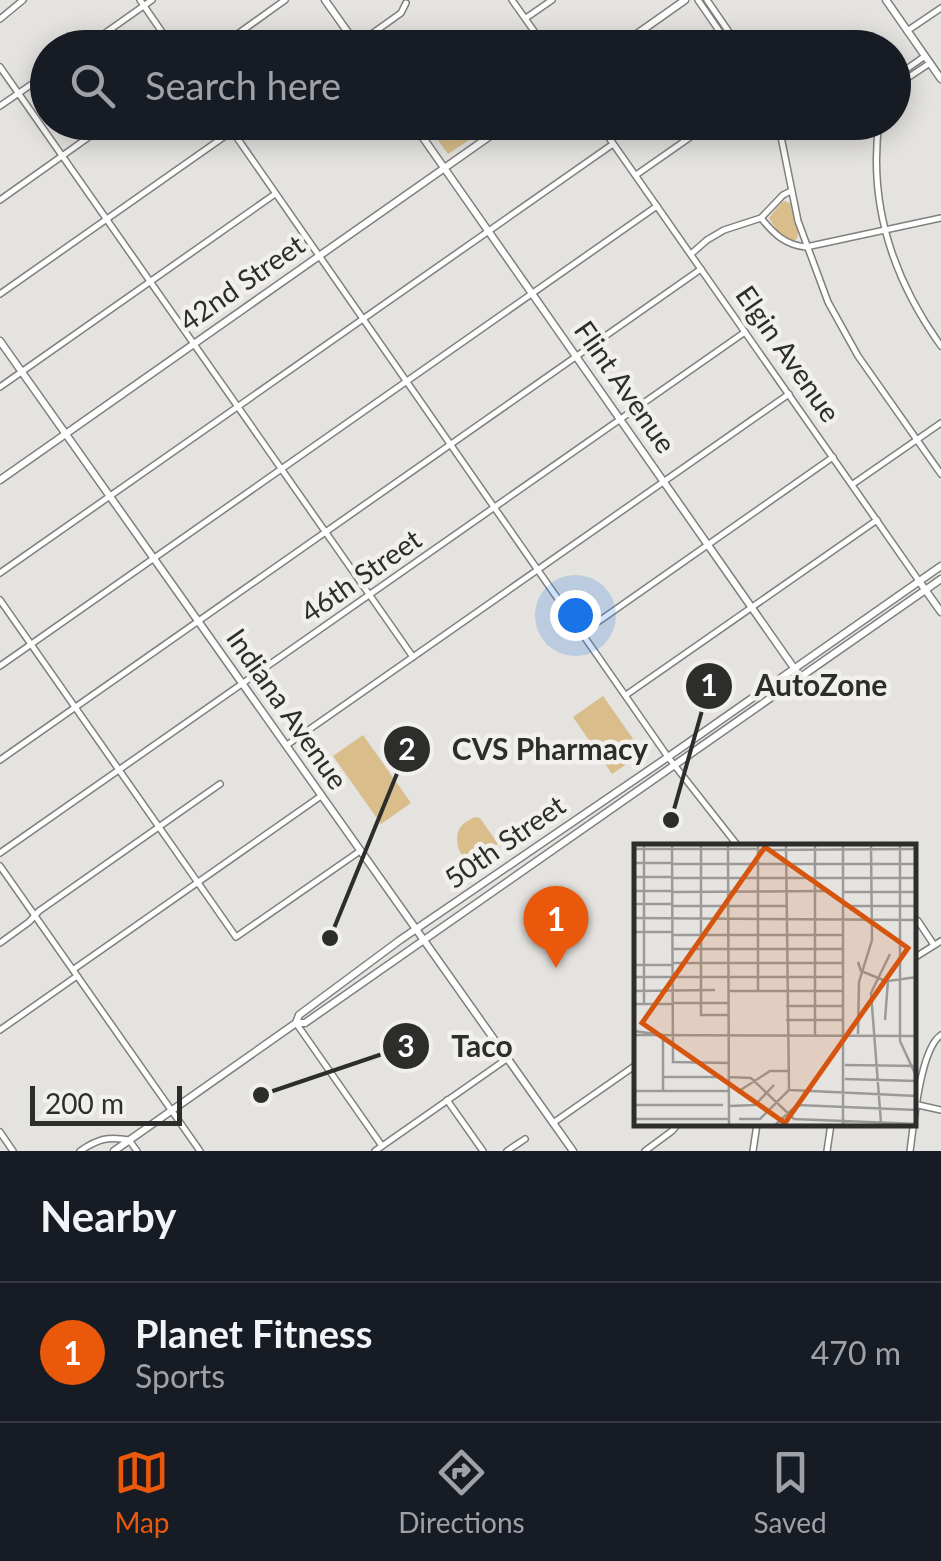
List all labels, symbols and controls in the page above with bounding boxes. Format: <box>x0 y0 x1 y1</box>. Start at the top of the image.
search box <box>30 30 911 140</box>
icon: search <box>65 58 120 113</box>
text: Search here <box>145 62 341 108</box>
street label: 42nd Street <box>172 227 310 338</box>
street label: Elgin Avenue <box>729 279 848 428</box>
street label: Flint Avenue <box>568 314 684 459</box>
street label: 46th Street <box>294 521 427 629</box>
your location <box>550 590 601 641</box>
street label: Indiana Avenue <box>220 622 356 795</box>
callout: AutoZone <box>684 656 907 716</box>
text: 1 <box>700 666 718 702</box>
text: AutoZone <box>754 666 887 702</box>
callout: CVS Pharmacy <box>382 719 668 779</box>
text: 2 <box>398 730 416 766</box>
text: CVS Pharmacy <box>452 730 648 766</box>
street label: 50th Street <box>438 787 571 895</box>
inset map <box>634 844 916 1126</box>
pin: 1 <box>524 886 588 968</box>
callout: Taco <box>381 1016 532 1076</box>
text: 3 <box>397 1027 415 1063</box>
text: Taco <box>451 1027 513 1063</box>
scale bar <box>30 1081 182 1126</box>
text: 200 m <box>45 1086 124 1120</box>
text: Nearby <box>40 1191 177 1241</box>
text: Planet Fitness <box>135 1310 372 1356</box>
text: 1 <box>63 1333 82 1372</box>
text: 470 m <box>811 1333 901 1372</box>
text: Sports <box>135 1356 225 1395</box>
tab: Map <box>114 1445 170 1539</box>
tab: Directions <box>398 1445 525 1539</box>
tab: Saved <box>753 1445 827 1539</box>

